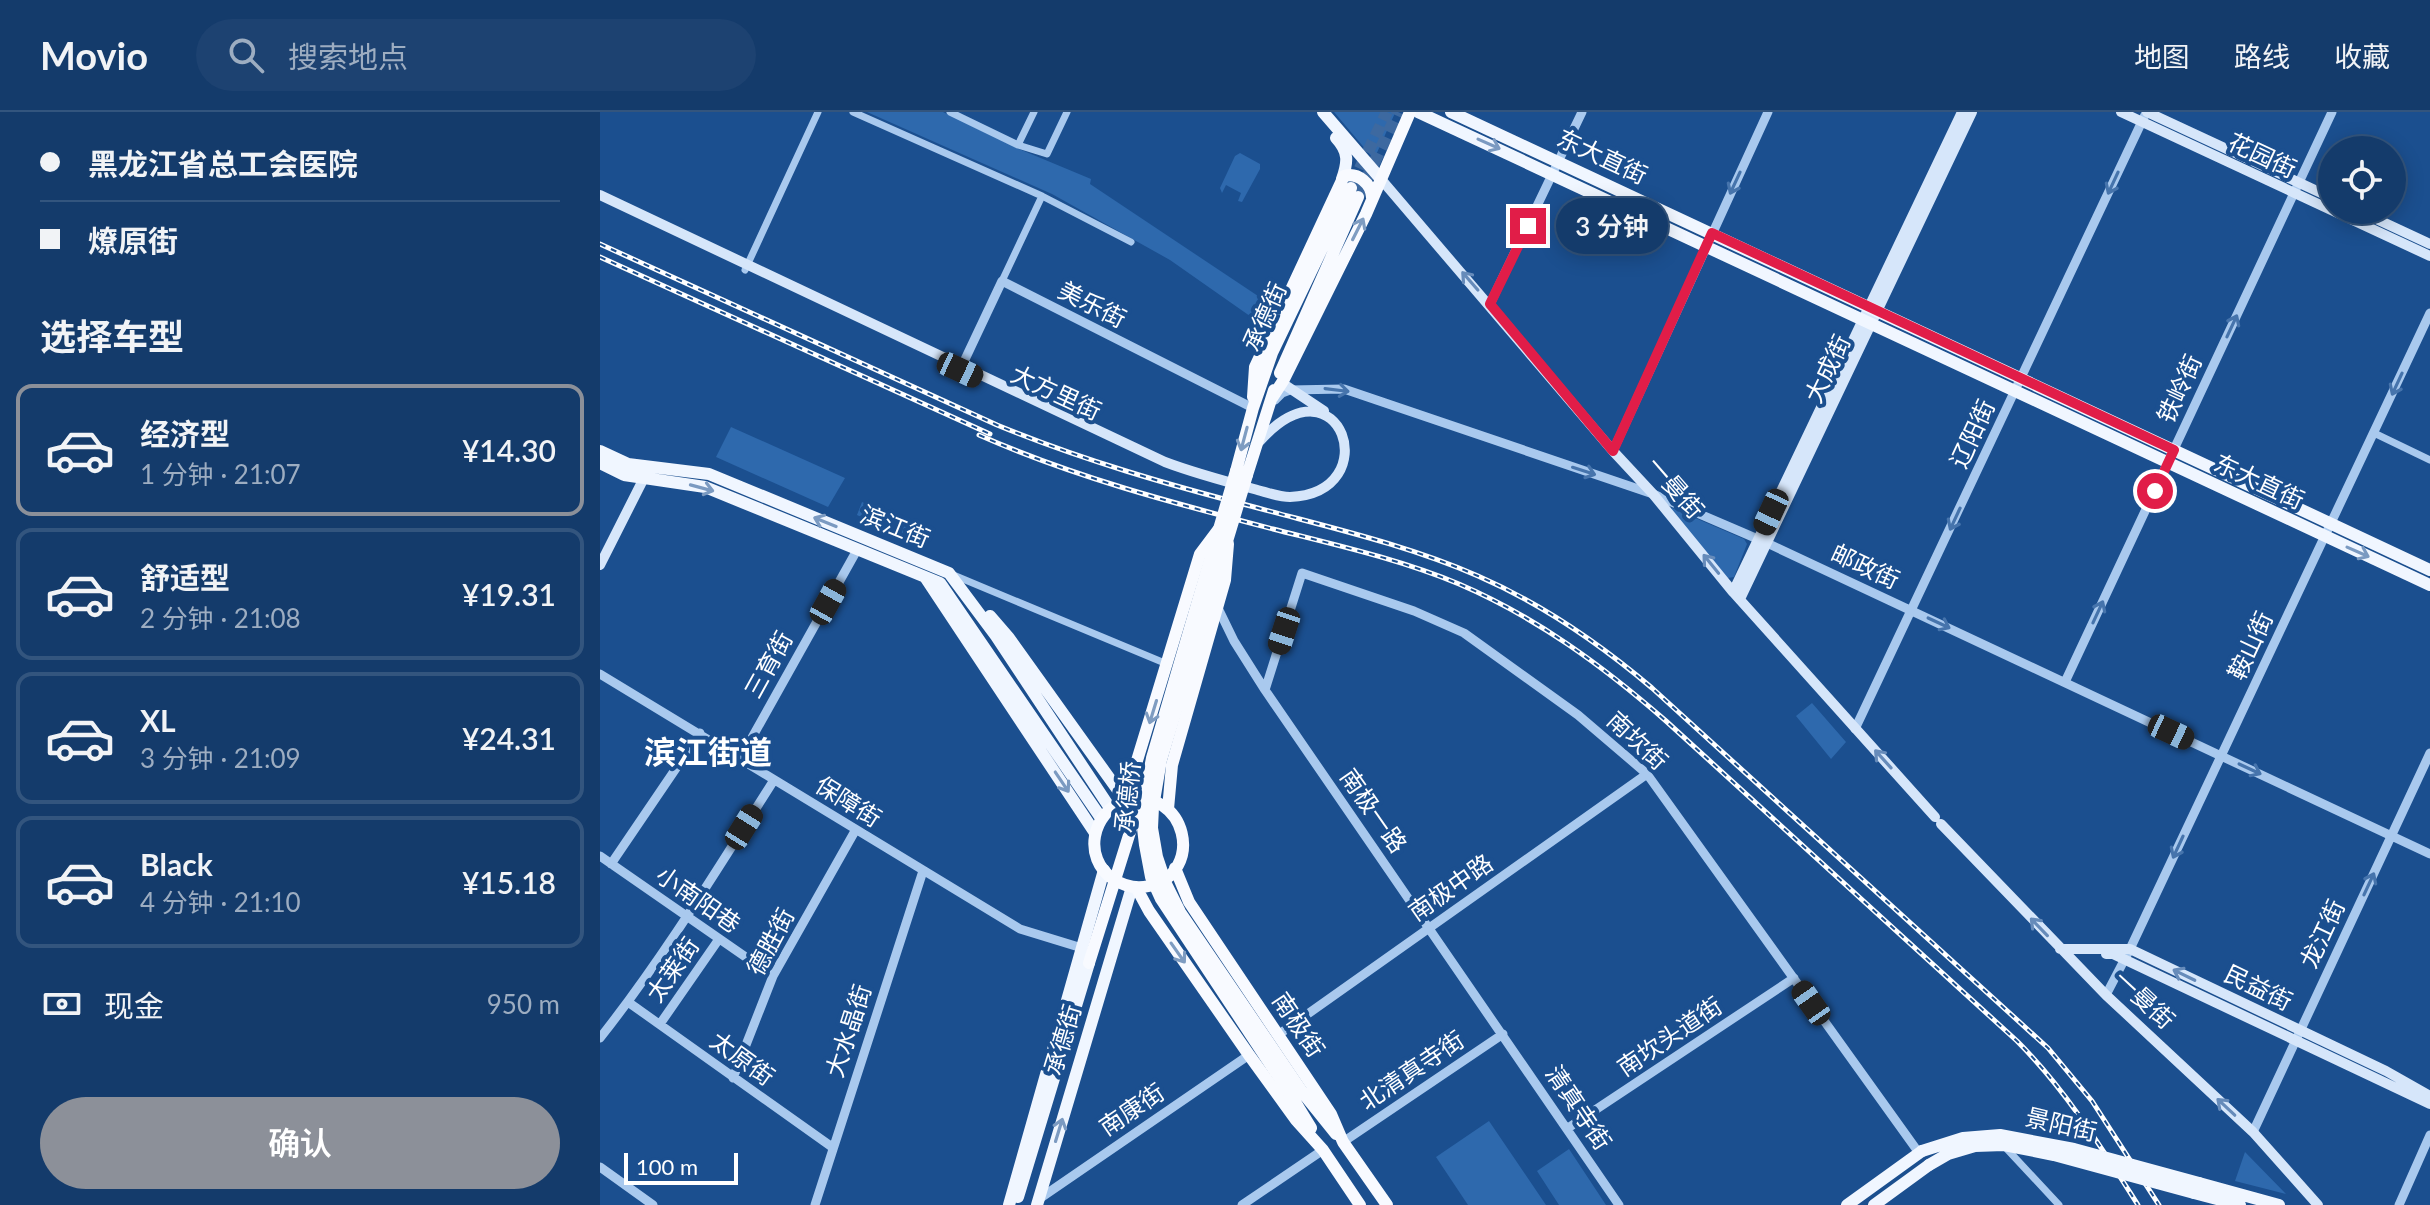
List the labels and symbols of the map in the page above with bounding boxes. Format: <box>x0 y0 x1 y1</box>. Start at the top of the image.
street label: 东大直街 <box>1553 122 1652 189</box>
street label: 花园街 <box>2224 126 2301 183</box>
one-way arrow <box>1476 138 1501 153</box>
one-way arrow <box>1727 170 1742 194</box>
one-way arrow <box>2105 170 2120 194</box>
callout: 3 分钟 <box>1556 198 1668 254</box>
route end <box>1510 208 1546 244</box>
one-way arrow <box>1351 217 1367 241</box>
one-way arrow <box>1461 271 1479 291</box>
street label: 美乐街 <box>1054 274 1131 333</box>
street label: 承德街 <box>1236 278 1292 355</box>
one-way arrow <box>2225 314 2240 338</box>
street label: 大成街 <box>1798 330 1855 407</box>
car <box>933 349 987 391</box>
street label: 铁岭街 <box>2150 350 2207 427</box>
street label: 大方里街 <box>1007 358 1106 425</box>
one-way arrow <box>2389 371 2404 395</box>
one-way arrow <box>1324 383 1350 398</box>
street label: 辽阳街 <box>1943 395 2000 472</box>
one-way arrow <box>1236 426 1251 452</box>
street label: 东大直街 <box>2210 447 2309 514</box>
street label: 一曼街 <box>1642 450 1711 524</box>
one-way arrow <box>1571 465 1596 480</box>
route start <box>2137 473 2173 509</box>
one-way arrow <box>689 482 715 497</box>
car <box>1750 485 1792 539</box>
street label: 滨江街 <box>857 499 934 553</box>
one-way arrow <box>1947 507 1962 531</box>
one-way arrow <box>813 514 838 528</box>
street label: 邮政街 <box>1827 537 1904 594</box>
one-way arrow <box>2345 546 2370 561</box>
one-way arrow <box>1702 554 1720 575</box>
car <box>806 575 850 629</box>
one-way arrow <box>2091 600 2106 624</box>
car <box>1265 604 1303 658</box>
street label: 鞍山街 <box>2221 607 2278 684</box>
one-way arrow <box>1926 617 1950 632</box>
street label: 三育街 <box>738 626 798 703</box>
one-way arrow <box>1144 699 1159 724</box>
street label: 南坎街 <box>1602 705 1674 775</box>
car <box>2144 711 2198 753</box>
district label: 滨江街道 <box>644 732 772 771</box>
one-way arrow <box>1874 750 1892 770</box>
street label: 承德桥 <box>1108 760 1145 834</box>
one-way arrow <box>2238 762 2262 777</box>
street label: 南极一路 <box>1335 763 1414 858</box>
street label: 保障街 <box>811 769 887 832</box>
one-way arrow <box>1053 771 1070 793</box>
car <box>721 800 767 854</box>
one-way arrow <box>2170 834 2185 858</box>
street label: 南极中路 <box>1403 847 1498 926</box>
street label: 小南阳巷 <box>651 859 746 938</box>
one-way arrow <box>2362 872 2377 896</box>
street label: 龙江街 <box>2293 895 2350 972</box>
street label: 德胜街 <box>740 903 799 980</box>
one-way arrow <box>2030 918 2049 937</box>
street label: 太莱街 <box>639 931 704 1007</box>
one-way arrow <box>1170 941 1186 963</box>
street label: 民益街 <box>2220 958 2297 1015</box>
street label: 一曼街 <box>2109 964 2181 1034</box>
one-way arrow <box>2173 967 2197 982</box>
car <box>1787 976 1835 1030</box>
street label: 大水晶街 <box>819 980 876 1081</box>
street label: 南极街 <box>1267 986 1331 1062</box>
street label: 南坎头道街 <box>1611 990 1727 1081</box>
street label: 承德街 <box>1037 1001 1086 1078</box>
street label: 北清真寺街 <box>1353 1024 1469 1115</box>
street label: 太原街 <box>705 1025 781 1091</box>
street label: 清真寺街 <box>1540 1059 1618 1155</box>
street label: 南康街 <box>1093 1077 1169 1141</box>
one-way arrow <box>2216 1098 2236 1117</box>
street label: 景阳街 <box>2023 1101 2100 1146</box>
one-way arrow <box>1052 1118 1067 1144</box>
scale bar <box>624 1149 738 1185</box>

